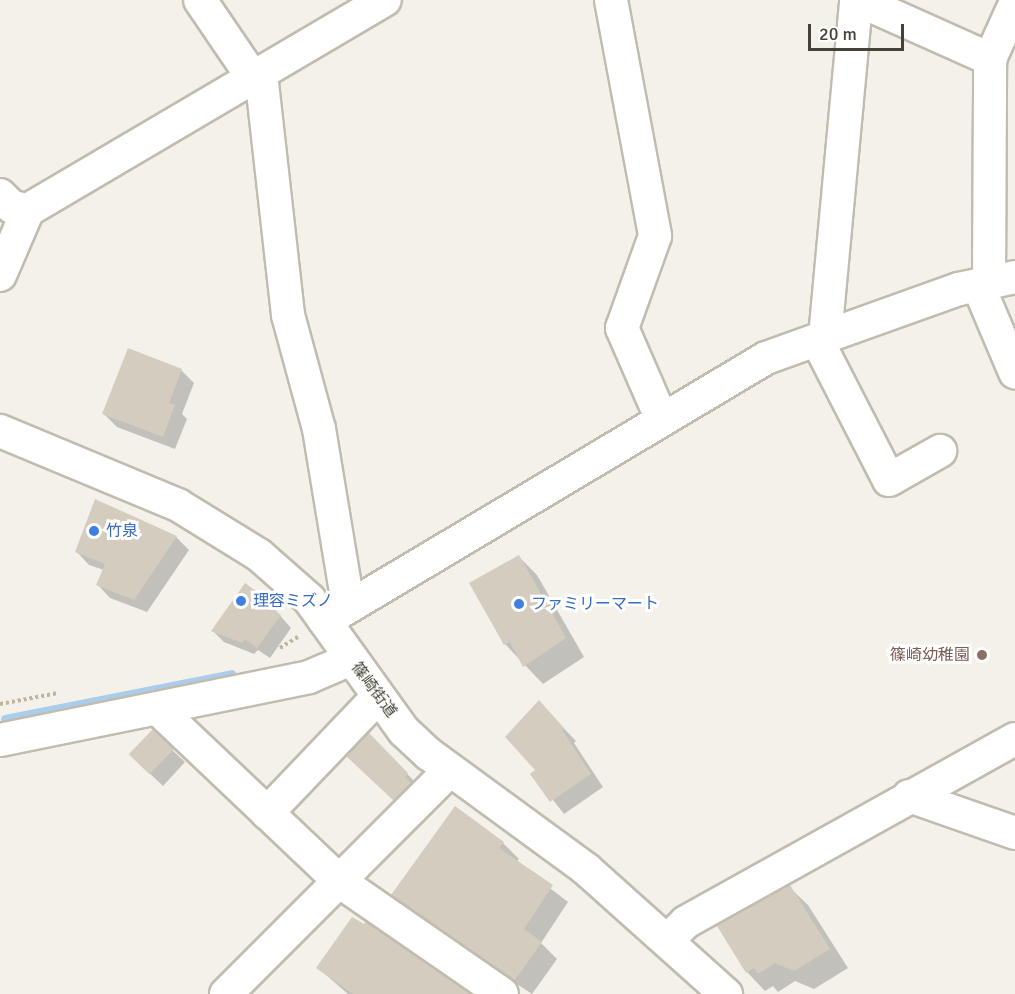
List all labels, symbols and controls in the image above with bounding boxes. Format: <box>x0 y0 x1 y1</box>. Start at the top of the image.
scale bar <box>811 12 907 50</box>
text: 20 m <box>819 23 857 45</box>
place label: 竹泉 <box>106 521 138 541</box>
marker: 竹泉 <box>87 524 101 538</box>
place label: 理容ミズノ <box>253 591 333 611</box>
marker: 理容ミズノ <box>234 594 248 608</box>
place label: ファミリーマート <box>531 594 659 614</box>
marker: ファミリーマート <box>512 597 526 611</box>
place label: 篠崎幼稚園 <box>890 645 970 665</box>
marker: 篠崎幼稚園 <box>975 648 989 662</box>
street label: 篠崎街道 <box>347 659 401 721</box>

